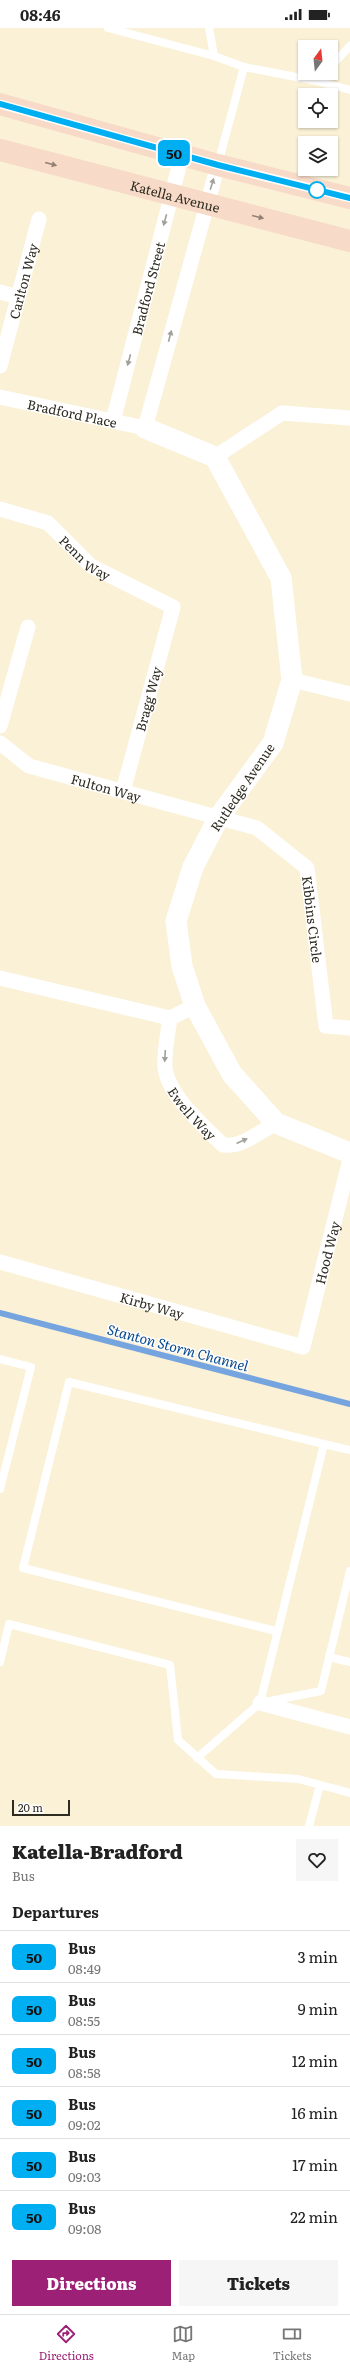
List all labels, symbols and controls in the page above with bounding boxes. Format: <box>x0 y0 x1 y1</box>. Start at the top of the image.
text: 08:46 <box>20 3 61 26</box>
north arrow <box>298 40 338 80</box>
map controls <box>298 40 338 176</box>
button: locate <box>298 88 338 128</box>
button: layers <box>298 136 338 176</box>
line badge: 50 <box>156 140 192 166</box>
text: 50 <box>166 143 182 163</box>
one-way arrow <box>45 161 57 167</box>
street label: Katella Avenue <box>128 175 222 216</box>
one-way arrow <box>209 177 215 189</box>
unlabelled marker <box>308 181 326 199</box>
one-way arrow <box>162 214 168 226</box>
one-way arrow <box>252 215 264 221</box>
street label: Bradford Street <box>126 239 169 337</box>
street label: Carlton Way <box>3 240 42 321</box>
one-way arrow <box>167 330 173 342</box>
one-way arrow <box>125 353 131 366</box>
street label: Bradford Place <box>26 394 119 431</box>
street label: Penn Way <box>55 530 115 584</box>
street label: Bragg Way <box>130 664 166 734</box>
street label: Rutledge Avenue <box>205 739 279 835</box>
street label: Fulton Way <box>69 768 144 806</box>
street label: Kibbins Circle <box>299 875 328 964</box>
one-way arrow <box>162 1050 169 1062</box>
street label: Ewell Way <box>164 1083 221 1144</box>
one-way arrow <box>237 1138 248 1144</box>
street label: Hood Way <box>310 1219 344 1286</box>
street label: Kirby Way <box>118 1287 187 1323</box>
water label: Stanton Storm Channel <box>105 1319 251 1375</box>
scale bar <box>12 1798 70 1817</box>
text: 20 m <box>18 1799 43 1815</box>
text: Katella-Bradford <box>12 1837 183 1865</box>
button: heart <box>296 1839 338 1881</box>
text: Bus <box>12 1866 35 1885</box>
text: Departures <box>12 1900 99 1923</box>
text: Bus <box>68 1936 96 1959</box>
text: 3 min <box>297 1945 338 1968</box>
text: 50 <box>26 1947 42 1967</box>
text: 08:49 <box>68 1959 101 1978</box>
text: Bus <box>68 1988 96 2011</box>
text: 9 min <box>298 1997 338 2020</box>
text: 50 <box>26 1999 42 2019</box>
text: 08:55 <box>68 2011 100 2030</box>
text: Bus <box>68 2040 96 2063</box>
text: 12 min <box>292 2049 338 2072</box>
text: 50 <box>26 2051 42 2071</box>
text: 08:58 <box>68 2063 101 2082</box>
text: Bus <box>68 2092 96 2115</box>
text: 16 min <box>291 2101 338 2124</box>
text: 50 <box>26 2103 42 2123</box>
text: 09:02 <box>68 2115 101 2134</box>
text: Bus <box>68 2144 96 2167</box>
text: 17 min <box>292 2153 338 2176</box>
text: 50 <box>26 2155 42 2175</box>
text: 09:03 <box>68 2167 101 2186</box>
text: Bus <box>68 2196 96 2219</box>
text: 22 min <box>290 2205 338 2228</box>
text: 50 <box>26 2207 42 2227</box>
text: 09:08 <box>68 2219 101 2238</box>
button: Directions <box>12 2260 171 2306</box>
button: Tickets <box>179 2260 338 2306</box>
tab: Directions <box>39 2323 94 2363</box>
tab: Map <box>172 2323 195 2363</box>
tab: Tickets <box>273 2323 311 2363</box>

